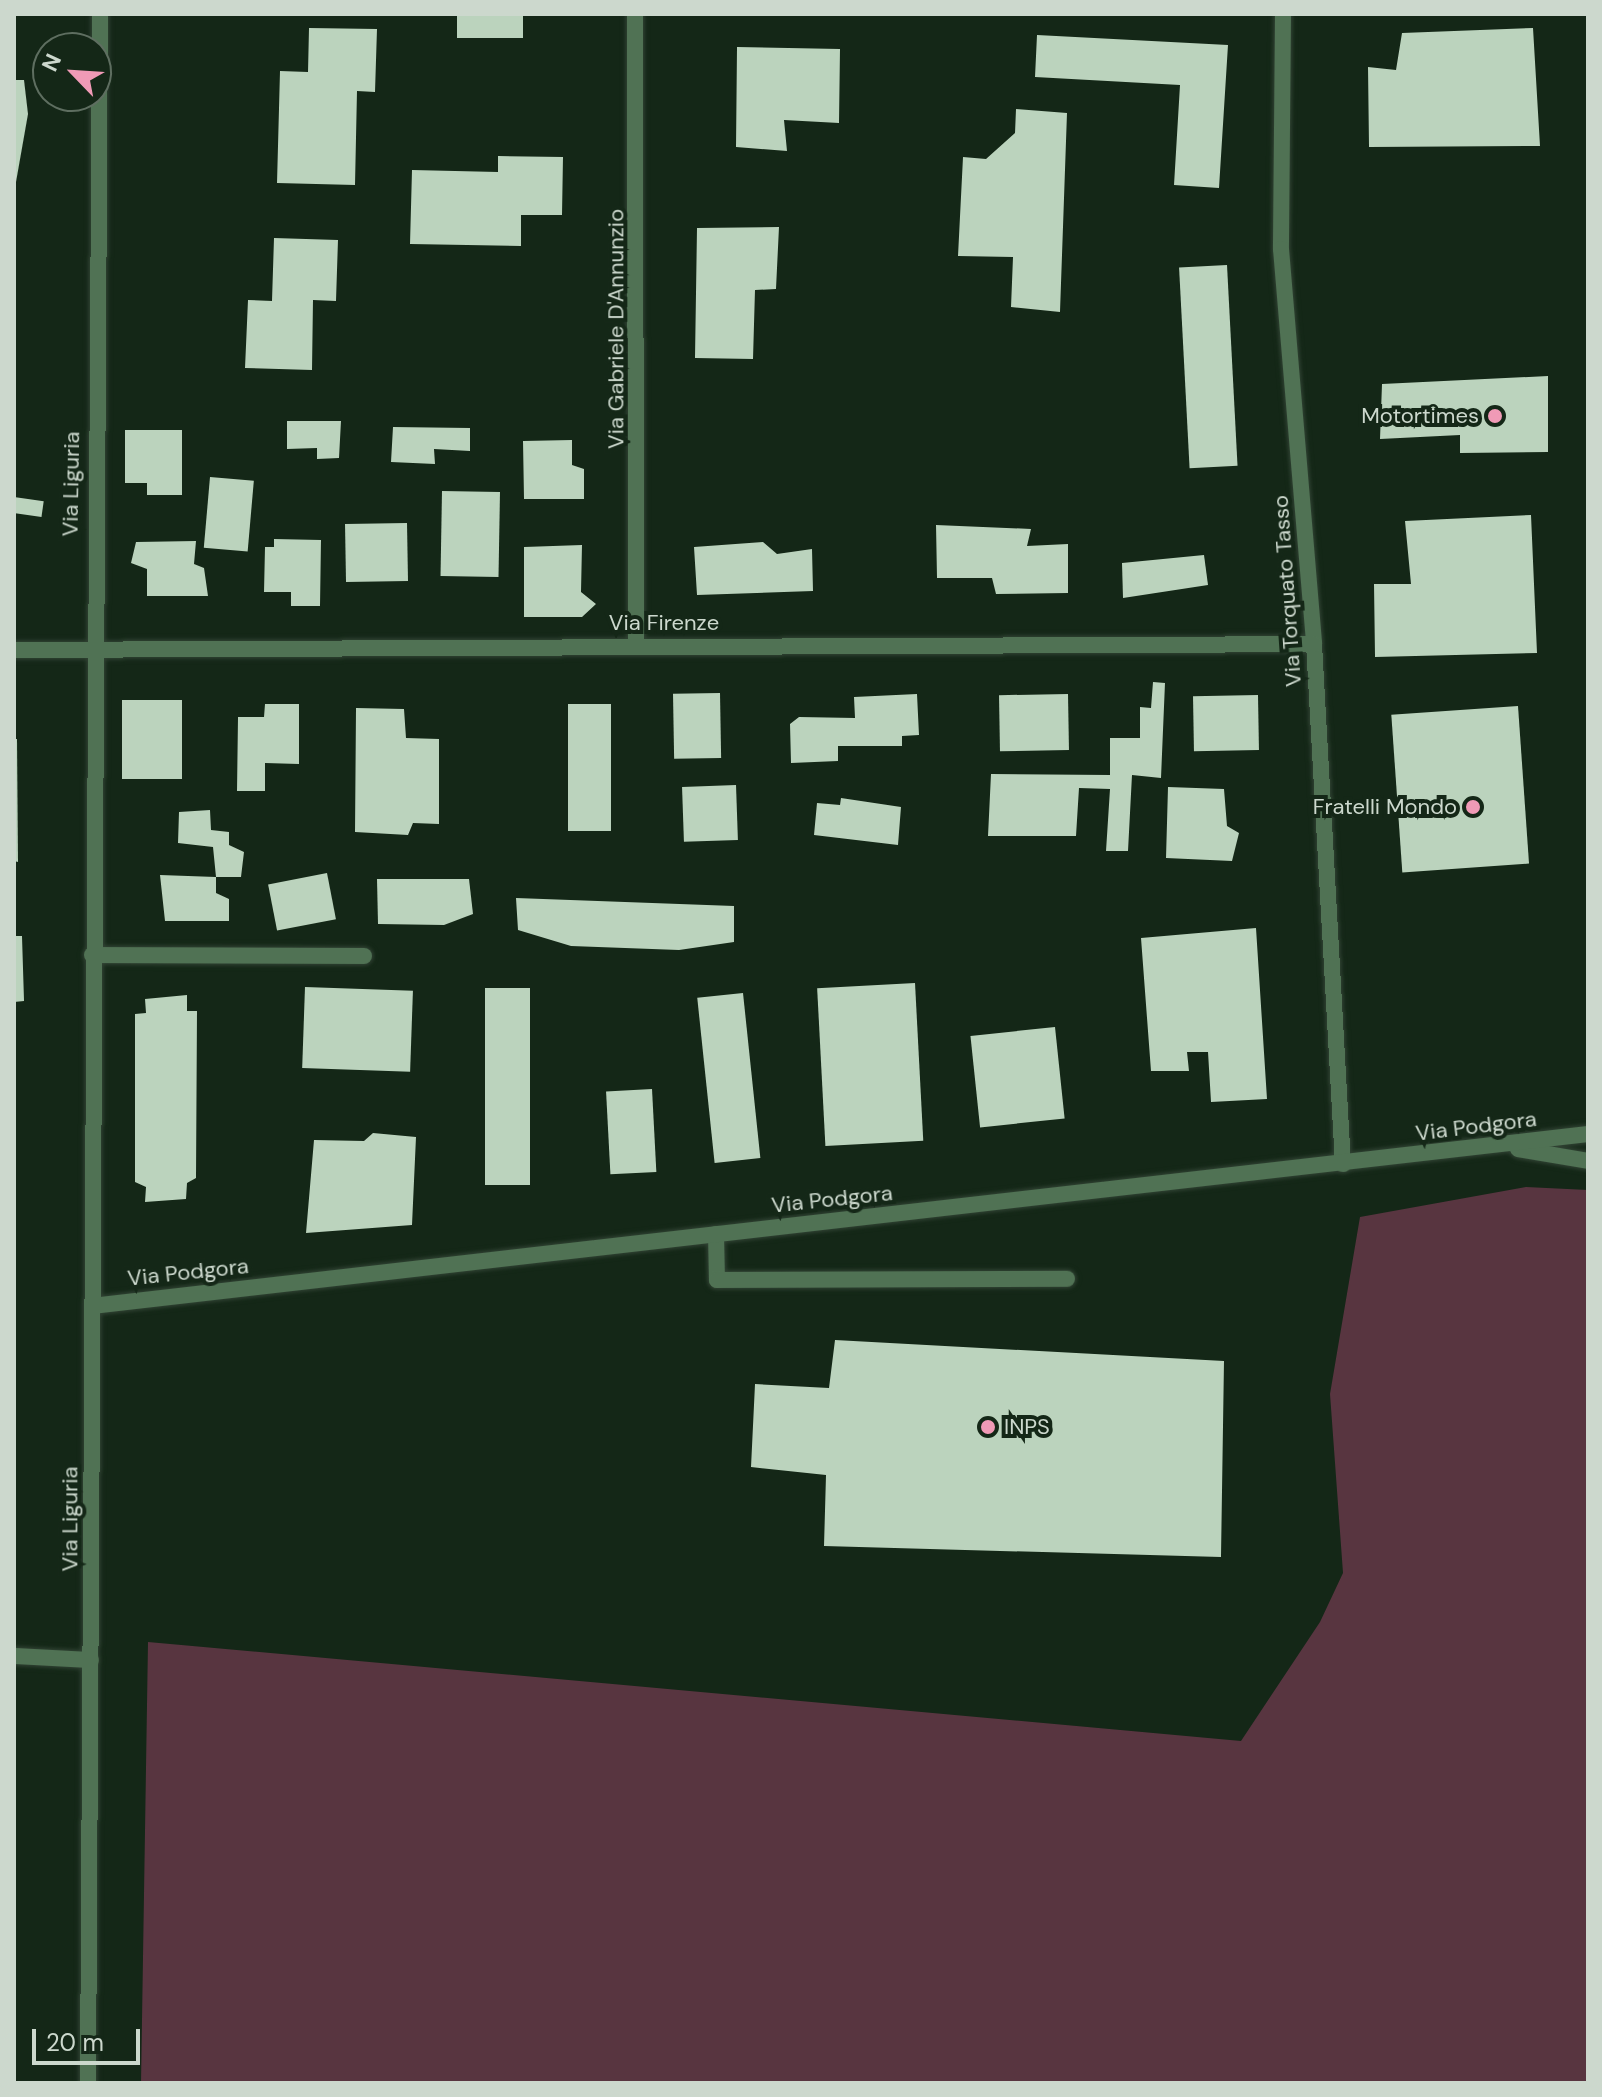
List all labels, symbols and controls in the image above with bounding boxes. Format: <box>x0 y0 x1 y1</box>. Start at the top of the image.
north arrow <box>32 32 112 112</box>
text: N <box>35 49 68 76</box>
street label: Via Gabriele D'Annunzio <box>603 209 629 449</box>
place label: Motortimes <box>1361 403 1479 429</box>
marker: Motortimes <box>1486 407 1504 425</box>
street label: Via Liguria <box>57 431 85 537</box>
street label: Via Torquato Tasso <box>1267 494 1307 688</box>
street label: Via Firenze <box>609 610 719 636</box>
place label: Fratelli Mondo <box>1313 794 1457 820</box>
marker: Fratelli Mondo <box>1464 798 1482 816</box>
street label: Via Podgora <box>1414 1105 1538 1147</box>
street label: Via Podgora <box>770 1180 894 1218</box>
street label: Via Podgora <box>126 1253 250 1291</box>
place label: INPS <box>1004 1414 1050 1440</box>
marker: INPS <box>979 1418 997 1436</box>
street label: Via Liguria <box>57 1467 83 1571</box>
scale bar <box>36 2013 144 2063</box>
text: 20 m <box>46 2027 104 2058</box>

